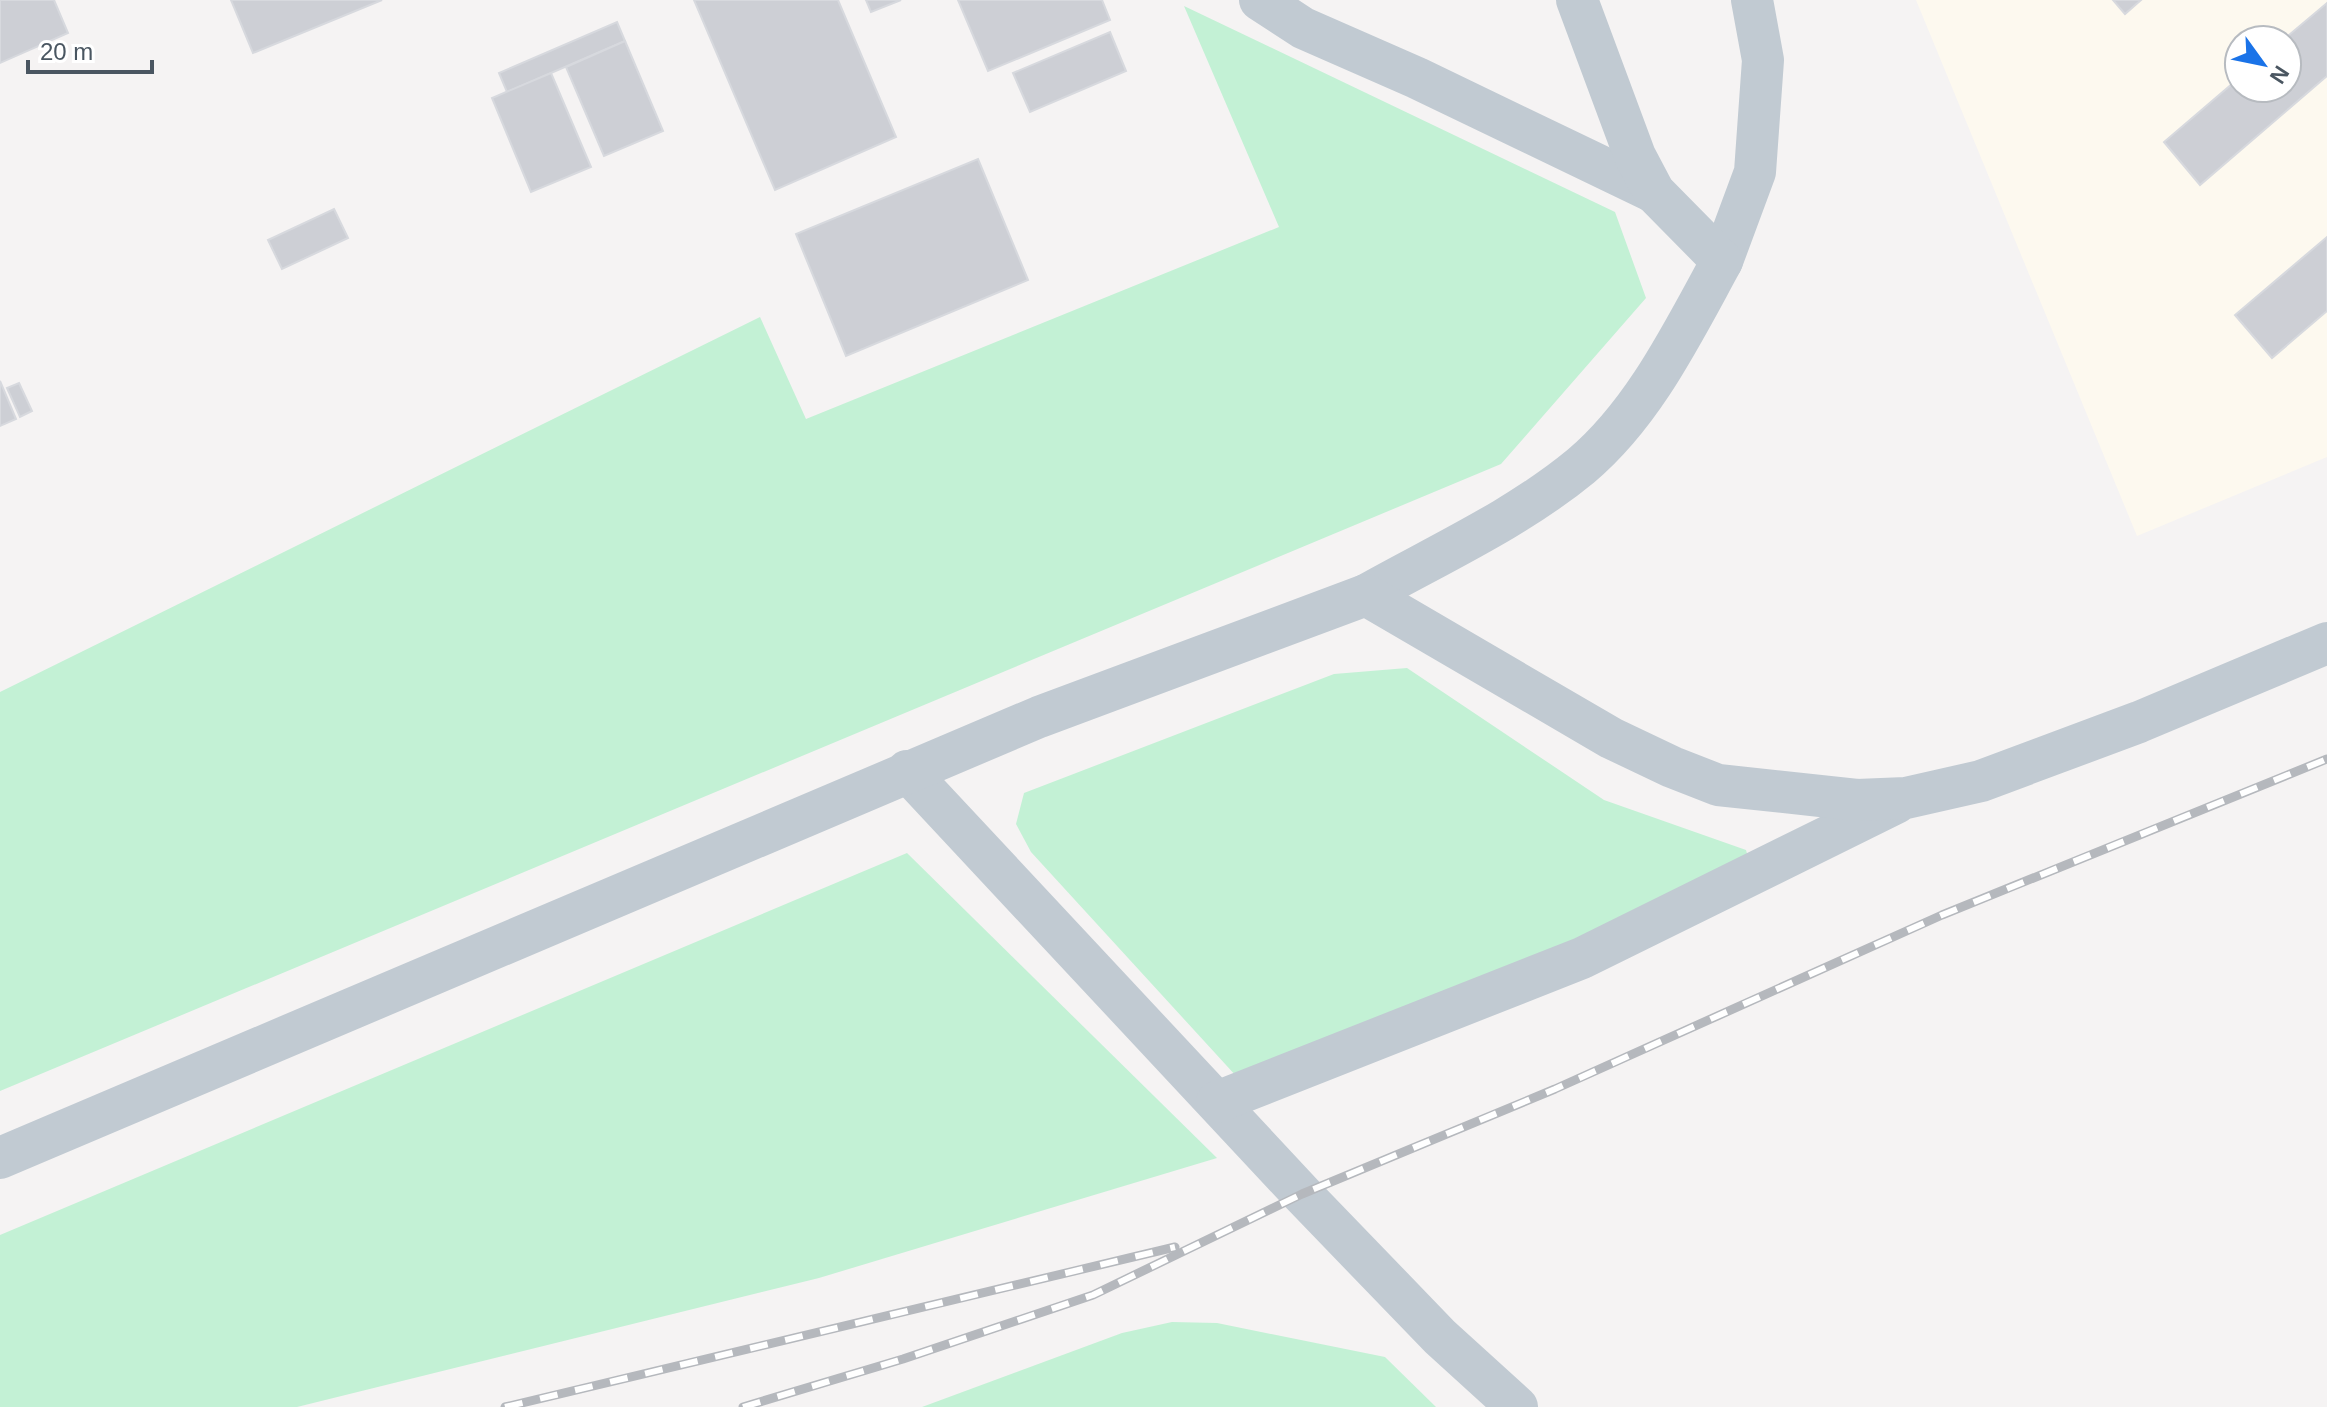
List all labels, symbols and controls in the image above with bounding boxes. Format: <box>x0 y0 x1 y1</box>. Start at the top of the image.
scale bar <box>28 24 152 74</box>
north arrow <box>2223 24 2303 104</box>
text: 20 m <box>40 38 93 65</box>
text: N <box>2265 61 2294 88</box>

